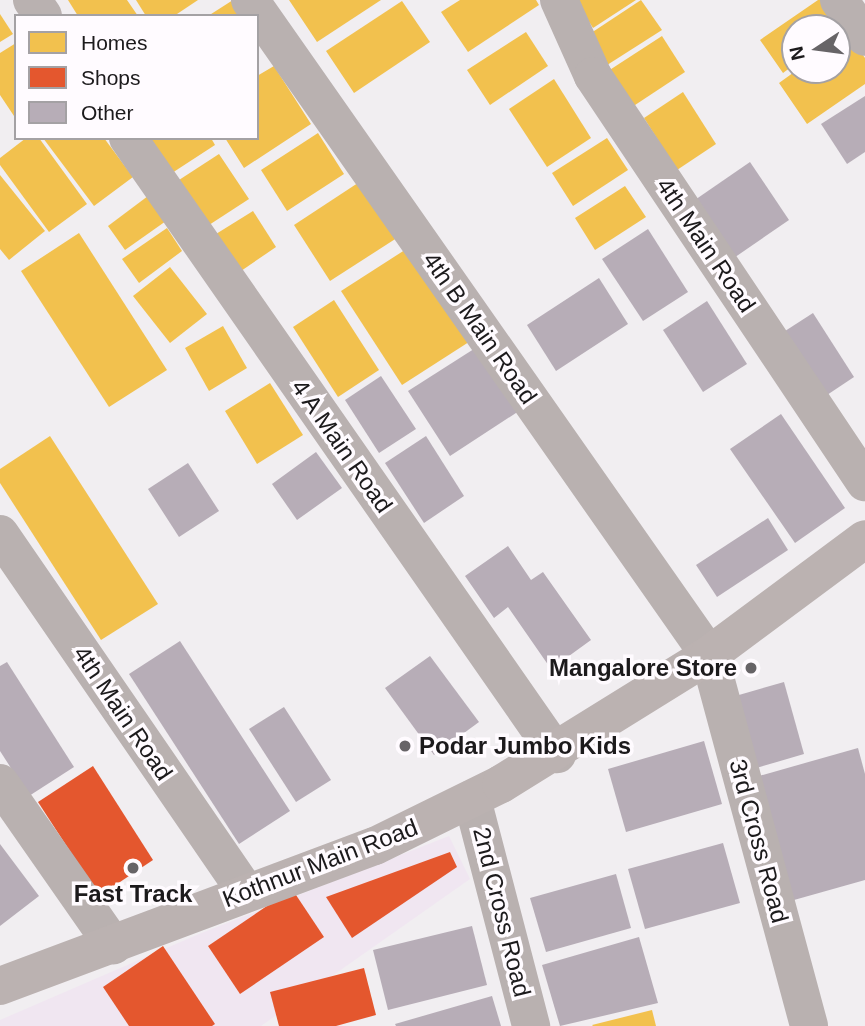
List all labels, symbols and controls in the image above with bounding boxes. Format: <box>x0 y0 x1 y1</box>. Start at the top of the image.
legend <box>14 14 259 140</box>
north arrow <box>781 14 851 84</box>
text: Homes <box>81 31 148 54</box>
text: N <box>785 44 809 62</box>
text: Shops <box>81 66 141 89</box>
text: Other <box>81 101 134 124</box>
street label: 4th Main Road <box>650 172 762 318</box>
street label: 4th B Main Road <box>417 247 543 409</box>
street label: 4 A Main Road <box>285 373 399 519</box>
street label: 4th Main Road <box>67 640 179 786</box>
place label: Mangalore Store <box>549 654 737 682</box>
marker: Mangalore Store <box>743 660 759 676</box>
place label: Podar Jumbo Kids <box>419 732 631 760</box>
marker: Podar Jumbo Kids <box>397 738 413 754</box>
street label: 3rd Cross Road <box>723 756 795 926</box>
street label: Kothnur Main Road <box>218 813 422 913</box>
street label: 2nd Cross Road <box>467 824 537 1000</box>
marker: Fast Track <box>125 860 141 876</box>
place label: Fast Track <box>74 880 192 908</box>

